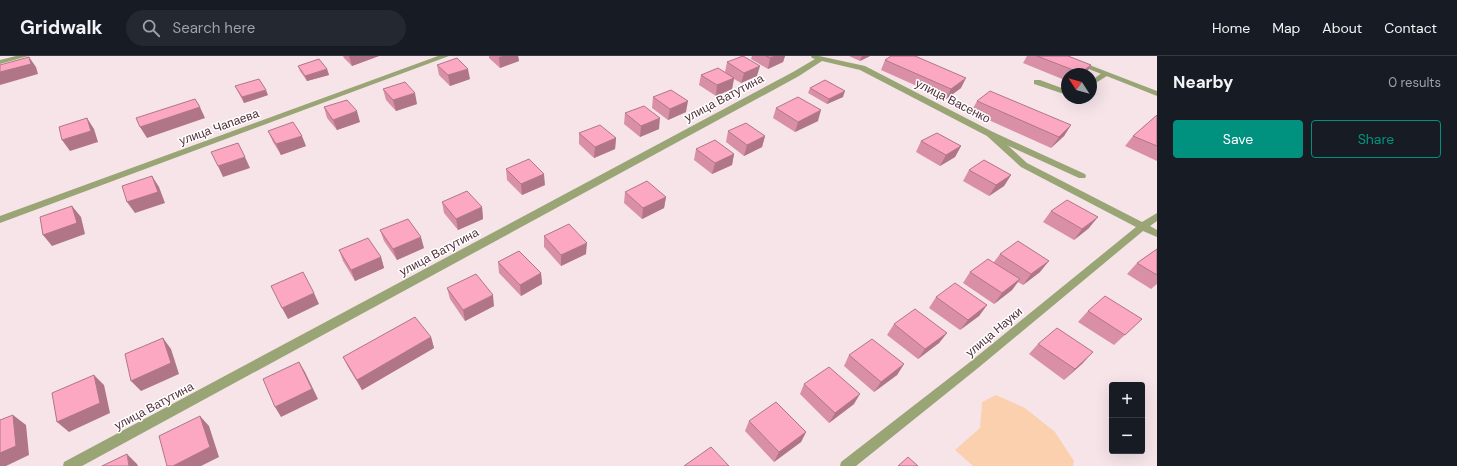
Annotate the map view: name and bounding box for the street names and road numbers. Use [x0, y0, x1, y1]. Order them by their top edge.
street label: улица Ватутина [682, 70, 767, 126]
street label: улица Васенко [913, 75, 994, 127]
street label: улица Чапаева [177, 105, 261, 149]
street label: улица Ватутина [397, 224, 482, 280]
street label: улица Науки [962, 304, 1026, 360]
street label: улица Ватутина [112, 378, 197, 434]

